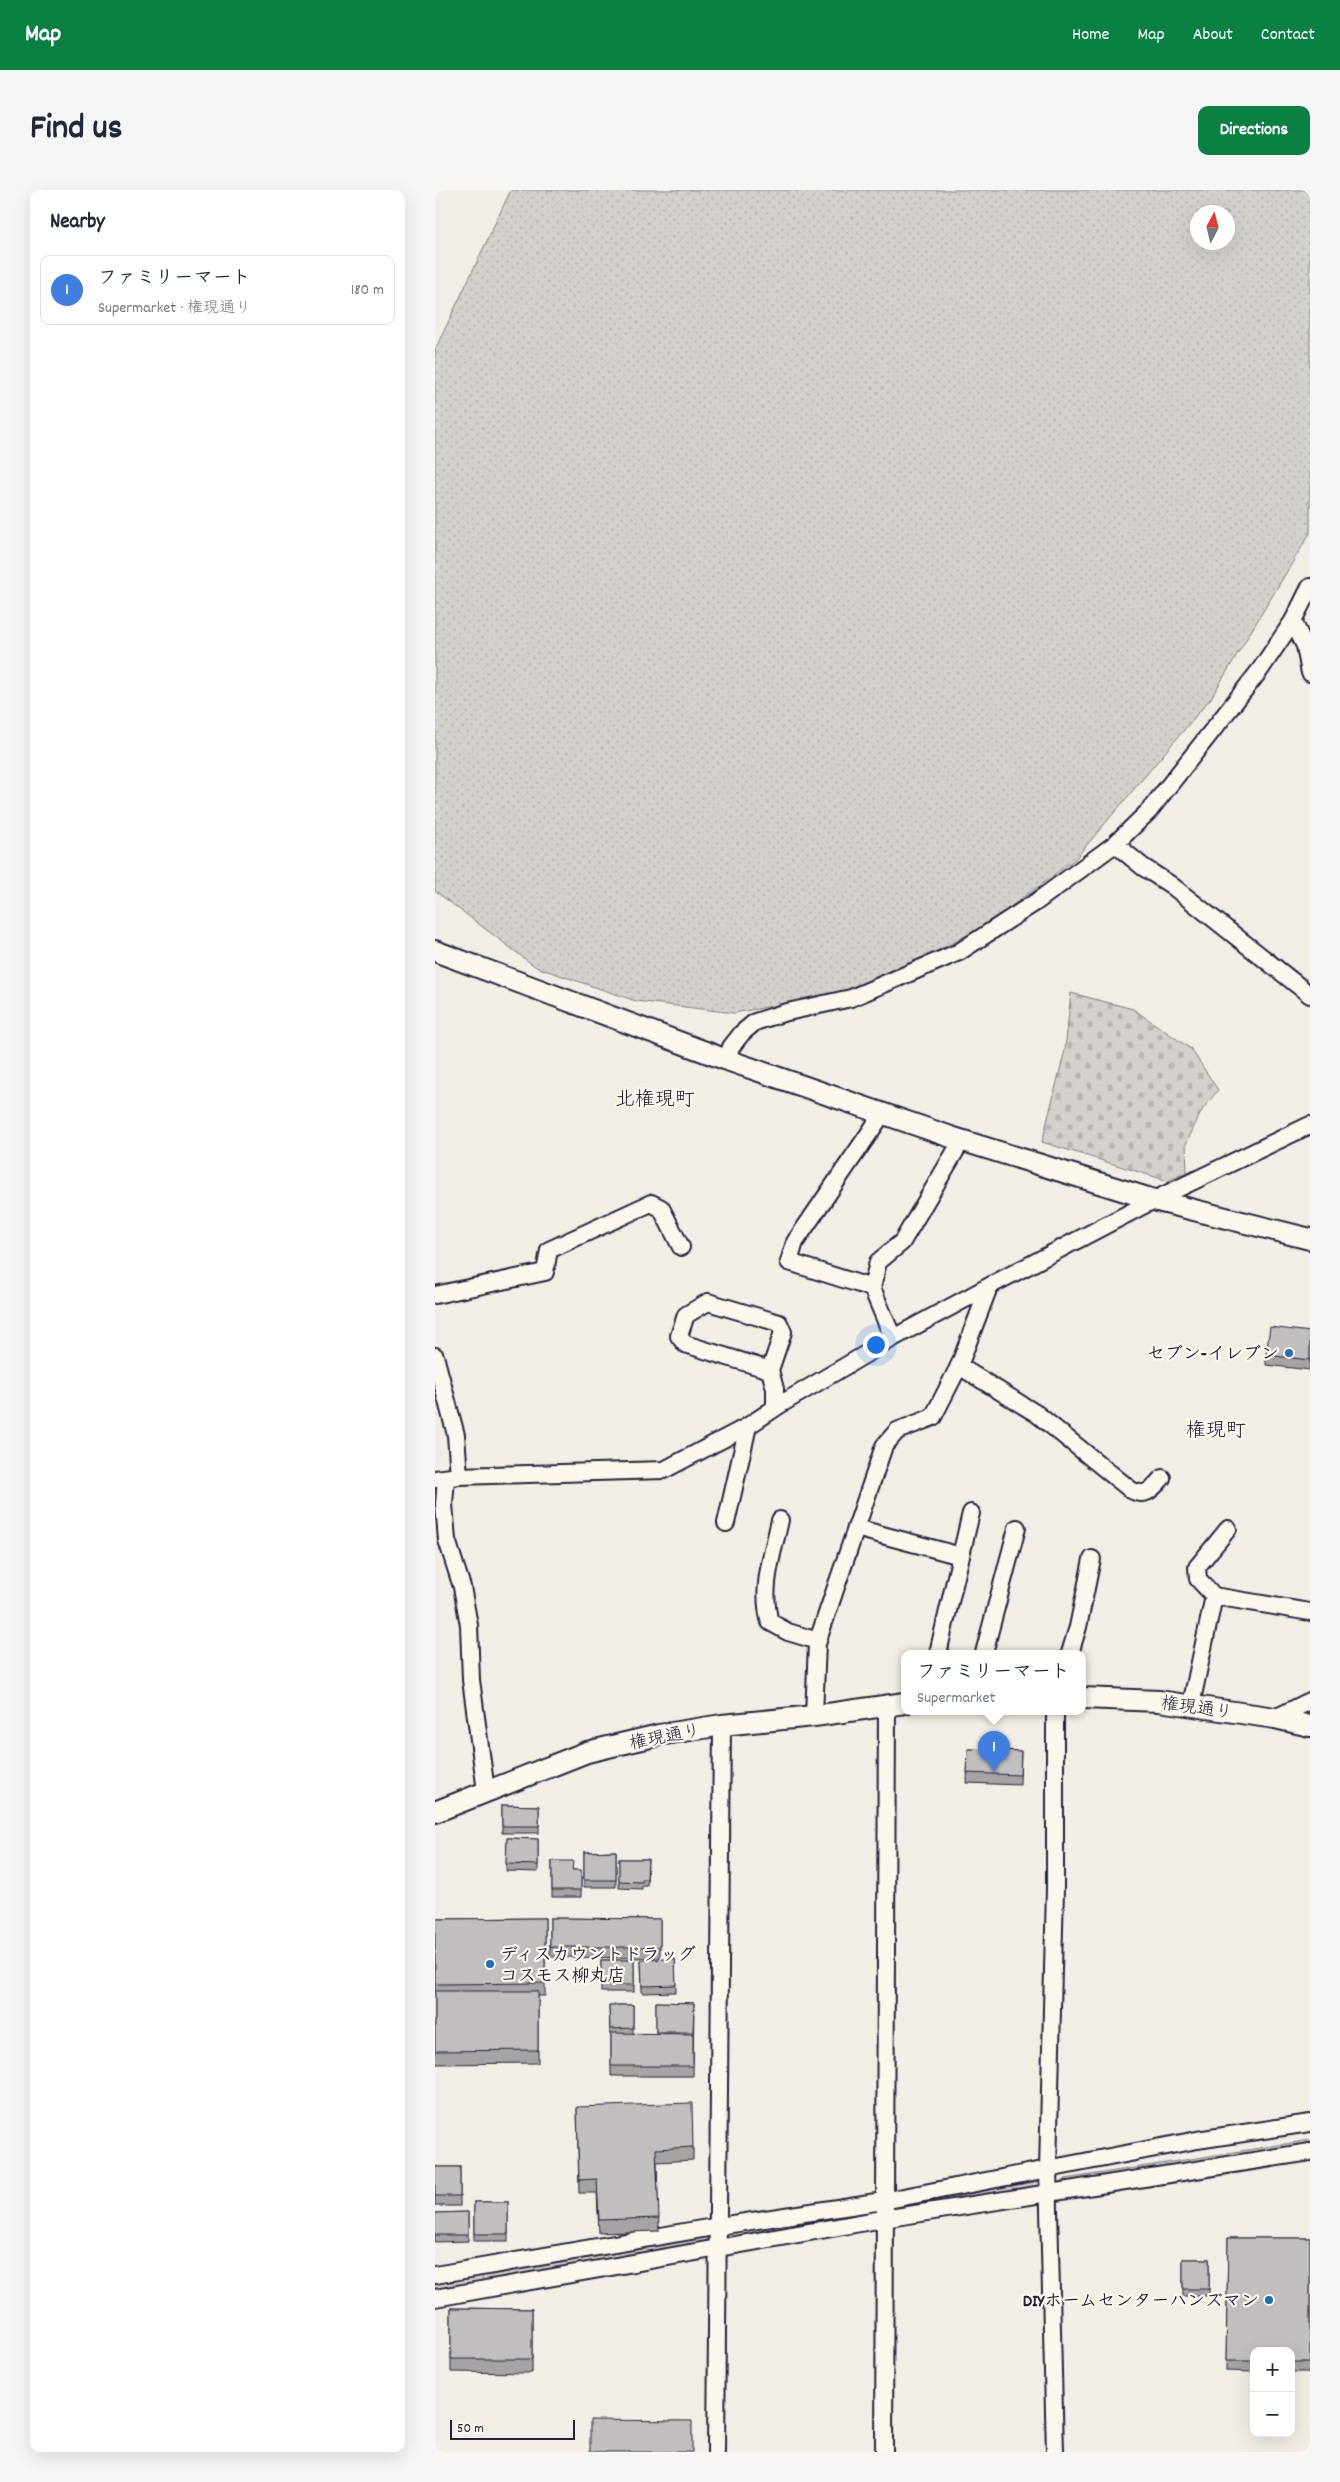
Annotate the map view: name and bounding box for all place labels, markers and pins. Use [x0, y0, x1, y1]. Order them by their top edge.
place label: セブン-イレブン [1147, 1343, 1279, 1368]
marker: セブン-イレブン [1283, 1347, 1295, 1359]
pin: 1 [978, 1731, 1010, 1772]
place label: ディスカウントドラッグ コスモス柳丸店 [500, 1944, 696, 1990]
marker: ディスカウントドラッグ コスモス柳丸店 [484, 1958, 496, 1970]
place label: DIYホームセンターハンズマン [1023, 2290, 1259, 2315]
marker: DIYホームセンターハンズマン [1263, 2294, 1275, 2306]

